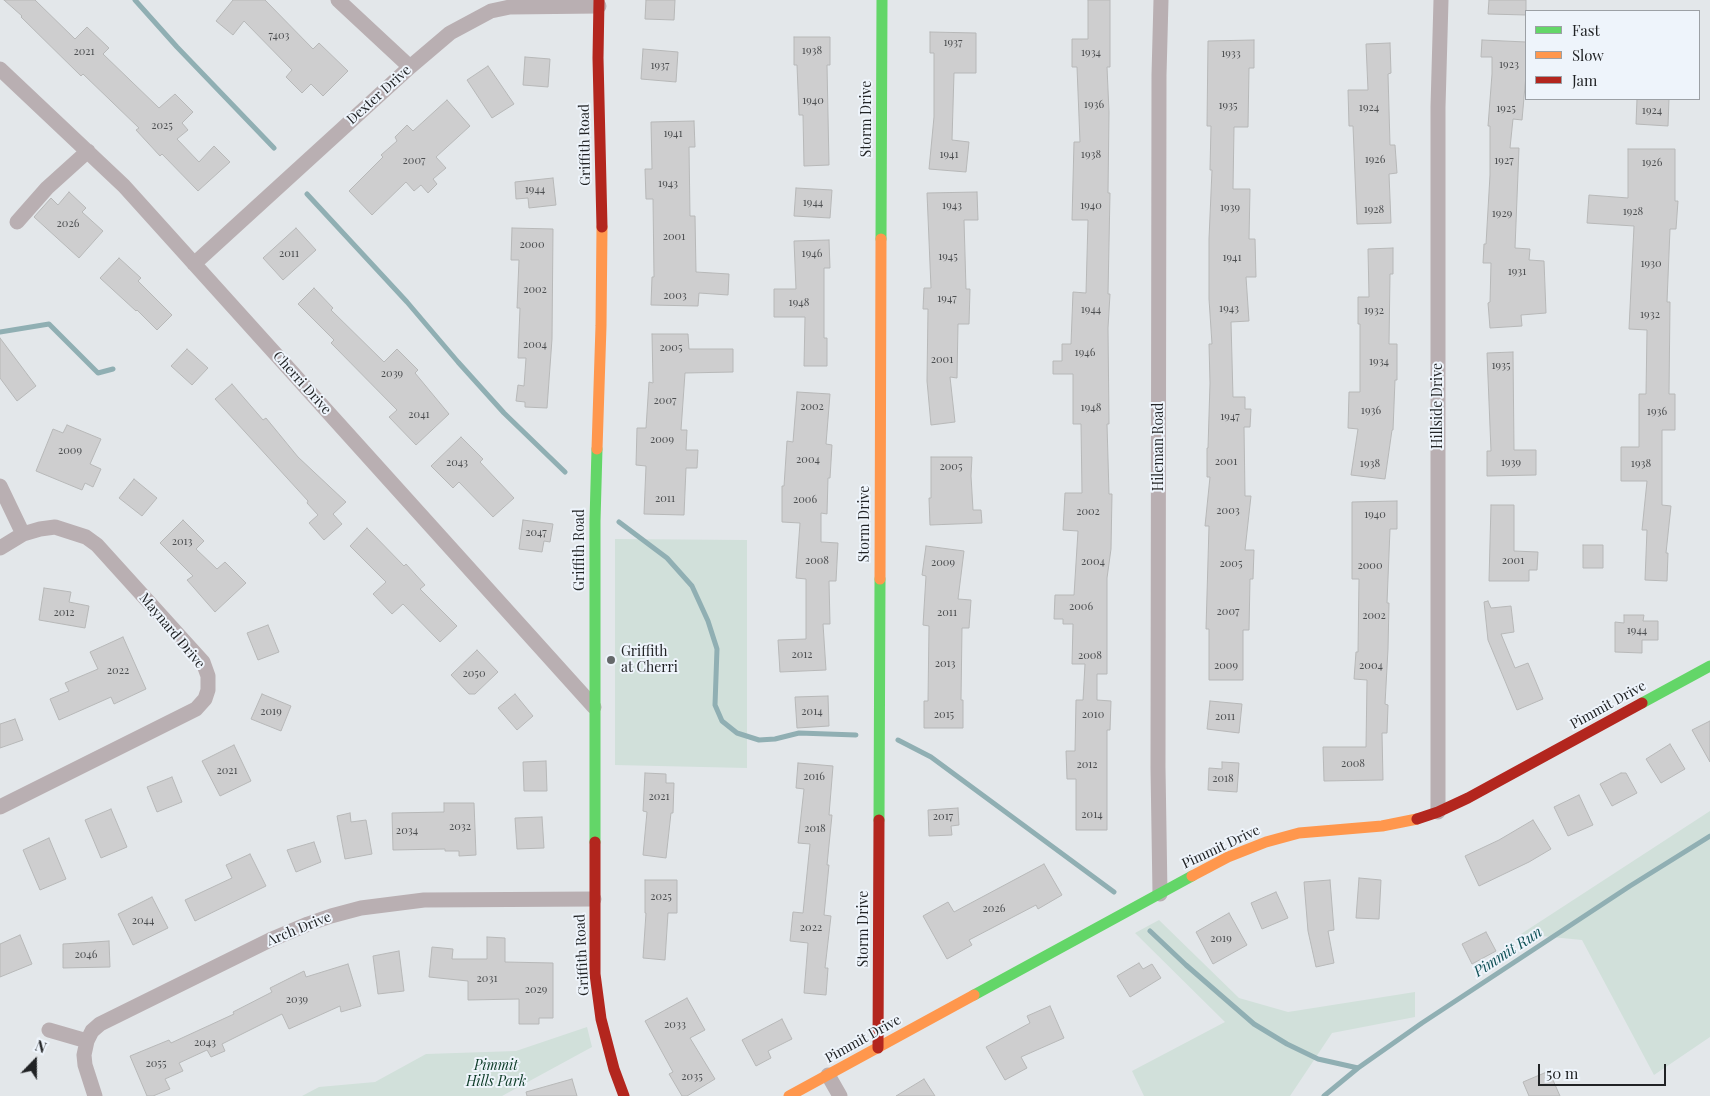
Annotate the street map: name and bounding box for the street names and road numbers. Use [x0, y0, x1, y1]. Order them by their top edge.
street label: Dexter Drive [344, 62, 414, 128]
street label: Storm Drive [859, 81, 875, 157]
street label: Griffith Road [576, 104, 594, 186]
street label: Cherri Drive [269, 348, 335, 418]
street label: Hillside Drive [1430, 363, 1446, 449]
street label: Hileman Road [1151, 403, 1167, 491]
street label: Storm Drive [857, 486, 873, 562]
street label: Griffith Road [572, 509, 588, 591]
street label: Maynard Drive [136, 590, 208, 672]
street label: Pimmit Drive [1567, 677, 1649, 733]
street label: Pimmit Drive [1179, 822, 1263, 872]
street label: Storm Drive [856, 891, 872, 967]
street label: Arch Drive [265, 909, 333, 949]
street label: Griffith Road [571, 914, 593, 996]
street label: Pimmit Drive [822, 1011, 904, 1067]

